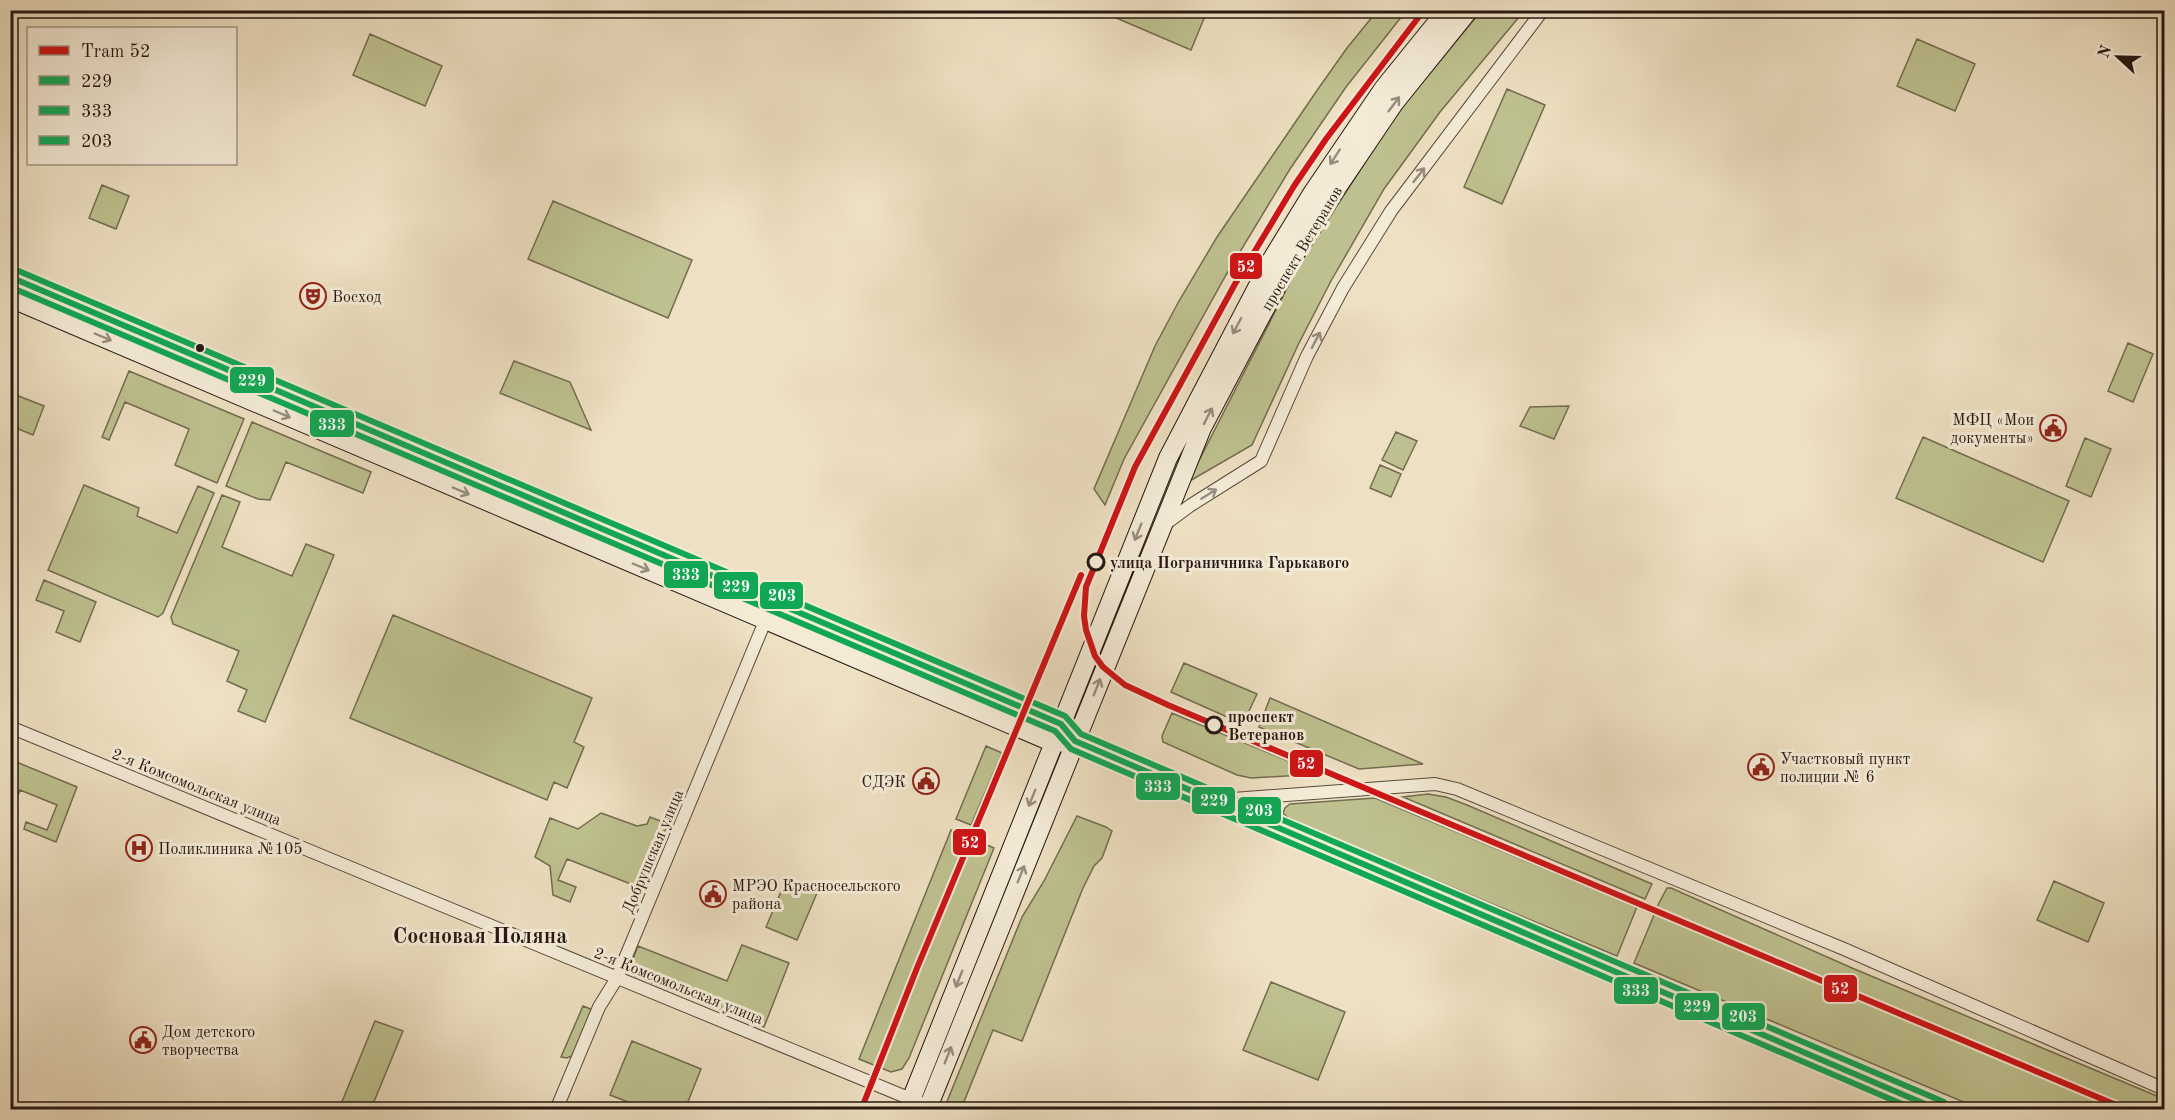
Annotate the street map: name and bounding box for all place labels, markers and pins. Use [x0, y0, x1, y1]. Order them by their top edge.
theatre icon: Восход [298, 281, 328, 311]
place label: Восход [332, 290, 381, 306]
unlabelled marker [194, 342, 206, 354]
place label: МФЦ «Мои документы» [1951, 413, 2034, 447]
public building icon: МФЦ «Мои документы» [2038, 413, 2068, 443]
marker: улица Пограничника Гарькавого [1087, 553, 1105, 571]
place label: улица Пограничника Гарькавого [1110, 556, 1349, 572]
place label: проспект Ветеранов [1228, 710, 1304, 744]
marker: проспект Ветеранов [1205, 716, 1223, 734]
public building icon: Участковый пункт полиции № 6 [1746, 752, 1776, 782]
place label: Участковый пункт полиции № 6 [1780, 752, 1910, 786]
public building icon: СДЭК [911, 766, 941, 796]
place label: СДЭК [862, 775, 906, 791]
hospital icon: Поликлиника №105 [124, 833, 154, 863]
place label: Поликлиника №105 [158, 842, 303, 858]
public building icon: МРЭО Красносельского района [698, 879, 728, 909]
place label: МРЭО Красносельского района [732, 879, 901, 913]
public building icon: Дом детского творчества [128, 1025, 158, 1055]
place label: Дом детского творчества [162, 1025, 255, 1059]

